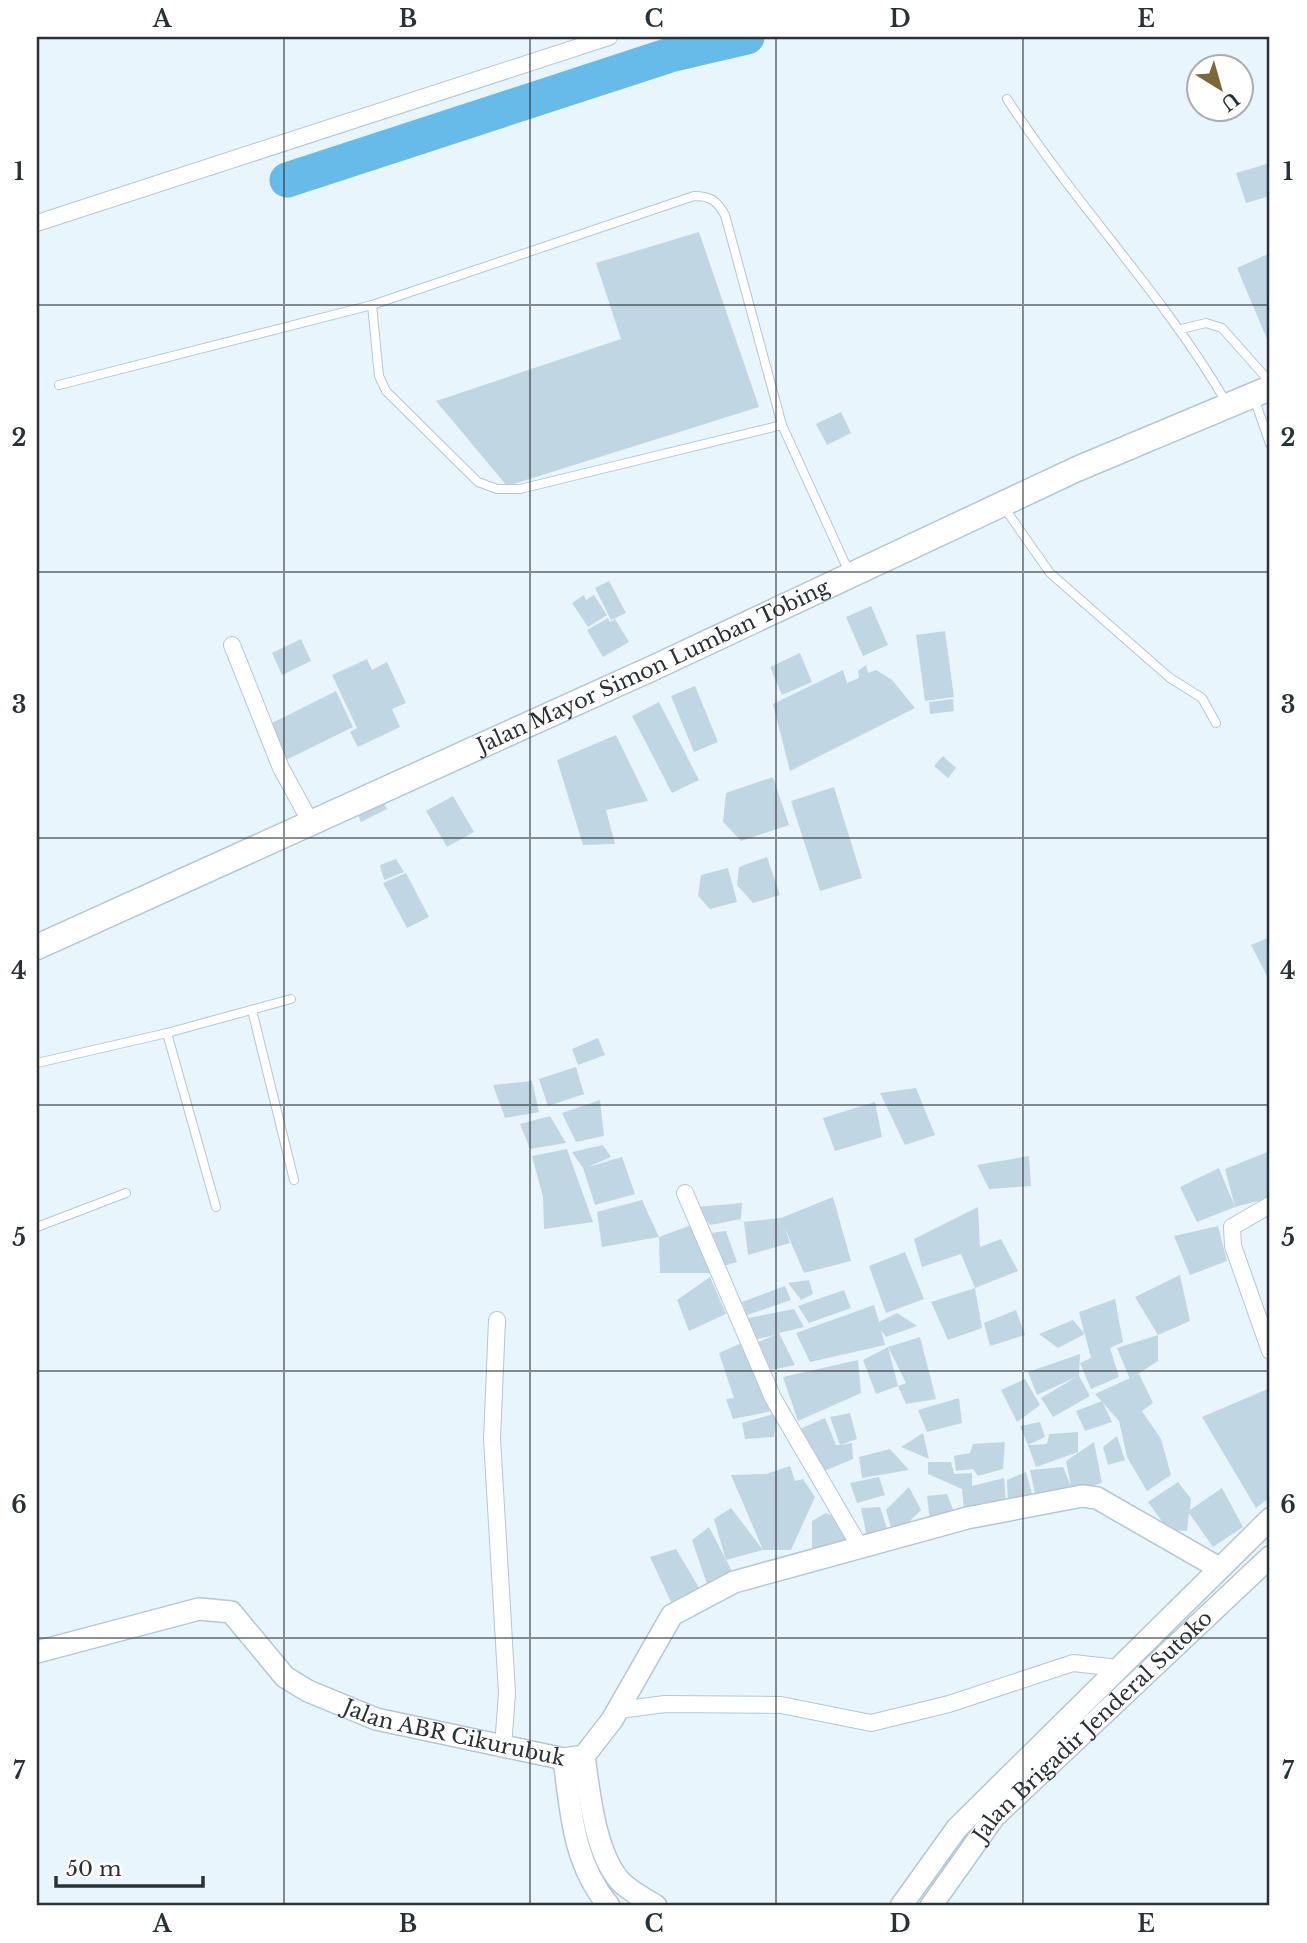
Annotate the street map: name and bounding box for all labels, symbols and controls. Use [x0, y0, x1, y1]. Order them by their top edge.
text: A [152, 5, 173, 33]
text: B [399, 5, 417, 33]
text: C [645, 5, 663, 33]
text: D [889, 5, 911, 33]
text: E [1137, 5, 1155, 33]
north arrow [1184, 52, 1254, 122]
text: U [1216, 87, 1244, 116]
text: 1 [14, 158, 24, 186]
text: 1 [1283, 158, 1293, 186]
text: 2 [12, 424, 26, 452]
text: 2 [1281, 424, 1295, 452]
street label: Jalan Mayor Simon Lumban Tobing [470, 574, 834, 760]
text: 3 [12, 691, 26, 719]
text: 3 [1281, 691, 1295, 719]
text: 4 [11, 957, 27, 985]
text: 4 [1280, 957, 1296, 985]
text: 5 [12, 1224, 26, 1252]
text: 5 [1281, 1224, 1295, 1252]
text: 6 [11, 1491, 27, 1519]
text: 6 [1280, 1491, 1296, 1519]
street label: Jalan Brigadir Jenderal Sutoko [966, 1605, 1218, 1849]
street label: Jalan ABR Cikurubuk [336, 1693, 568, 1772]
text: 7 [13, 1757, 26, 1785]
text: 7 [1282, 1757, 1295, 1785]
scale bar [56, 1845, 203, 1889]
text: 50 m [66, 1856, 122, 1882]
text: A [152, 1910, 173, 1938]
text: B [399, 1910, 417, 1938]
text: C [645, 1910, 663, 1938]
text: D [889, 1910, 911, 1938]
text: E [1137, 1910, 1155, 1938]

